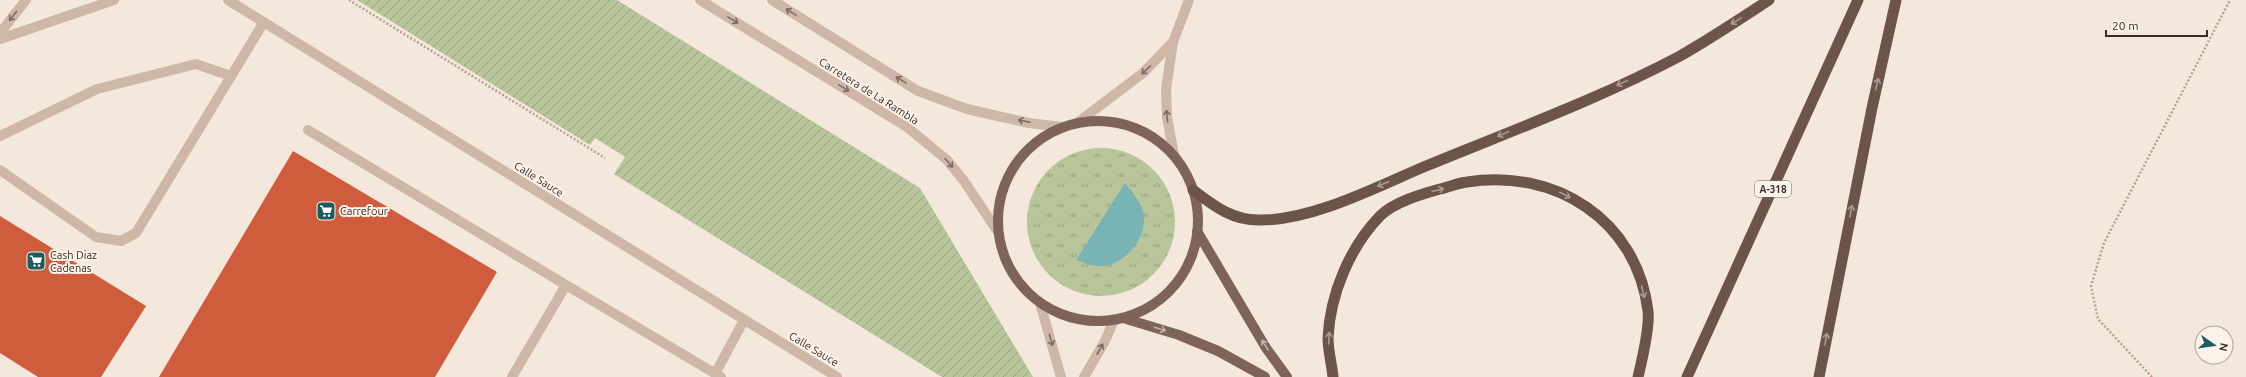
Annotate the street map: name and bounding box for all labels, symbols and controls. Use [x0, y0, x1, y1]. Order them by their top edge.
one-way arrow [786, 8, 797, 16]
one-way arrow [9, 11, 17, 22]
scale bar [2106, 12, 2207, 38]
one-way arrow [727, 17, 739, 25]
one-way arrow [1730, 17, 1742, 25]
text: 20 m [2112, 19, 2139, 32]
street label: Carretera de La Rambla [817, 55, 921, 127]
one-way arrow [1141, 65, 1151, 75]
one-way arrow [895, 76, 907, 84]
one-way arrow [1874, 78, 1882, 91]
one-way arrow [1616, 80, 1628, 87]
one-way arrow [838, 85, 850, 93]
one-way arrow [1164, 110, 1171, 123]
one-way arrow [1018, 117, 1031, 125]
one-way arrow [1497, 131, 1509, 139]
one-way arrow [945, 158, 954, 169]
street label: Calle Sauce [512, 159, 566, 199]
one-way arrow [1377, 181, 1389, 188]
road number: A-318 [1755, 181, 1791, 197]
one-way arrow [1431, 186, 1444, 193]
one-way arrow [1559, 192, 1571, 199]
supermarket icon: Carrefour [315, 200, 337, 222]
place label: Carrefour [340, 205, 389, 217]
one-way arrow [1848, 205, 1856, 218]
place label: Cash Diaz Cadenas [50, 249, 97, 274]
supermarket icon: Cash Diaz Cadenas [25, 250, 47, 272]
one-way arrow [1640, 285, 1648, 298]
north arrow [2194, 325, 2234, 365]
one-way arrow [1153, 326, 1166, 333]
street label: Calle Sauce [787, 330, 841, 368]
one-way arrow [1325, 332, 1333, 345]
one-way arrow [1048, 333, 1055, 346]
one-way arrow [1823, 333, 1831, 346]
one-way arrow [1260, 339, 1268, 351]
text: N [2217, 342, 2231, 353]
one-way arrow [1097, 343, 1105, 355]

